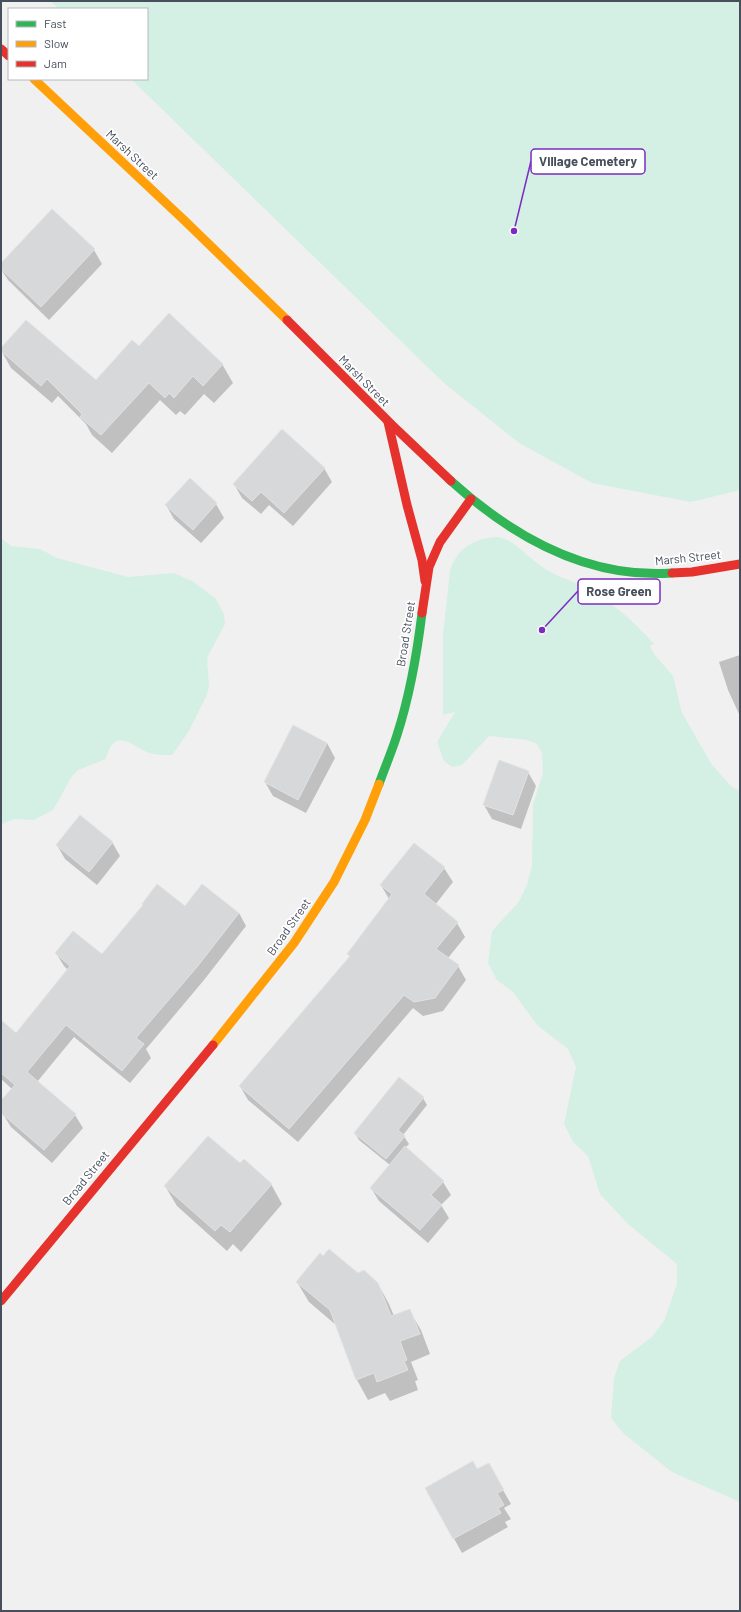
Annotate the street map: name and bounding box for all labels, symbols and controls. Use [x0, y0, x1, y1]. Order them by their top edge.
legend [8, 8, 148, 80]
text: Fast [44, 16, 67, 30]
text: Slow [44, 36, 69, 50]
text: Jam [44, 56, 67, 70]
street label: Marsh Street [104, 126, 162, 182]
callout: Village Cemetery [531, 149, 645, 174]
text: Village Cemetery [539, 153, 637, 169]
street label: Marsh Street [336, 352, 393, 409]
street label: Marsh Street [654, 547, 722, 567]
callout: Rose Green [578, 579, 660, 604]
text: Rose Green [586, 583, 652, 599]
street label: Broad Street [393, 600, 417, 668]
street label: Broad Street [263, 895, 313, 958]
street label: Broad Street [59, 1147, 111, 1208]

